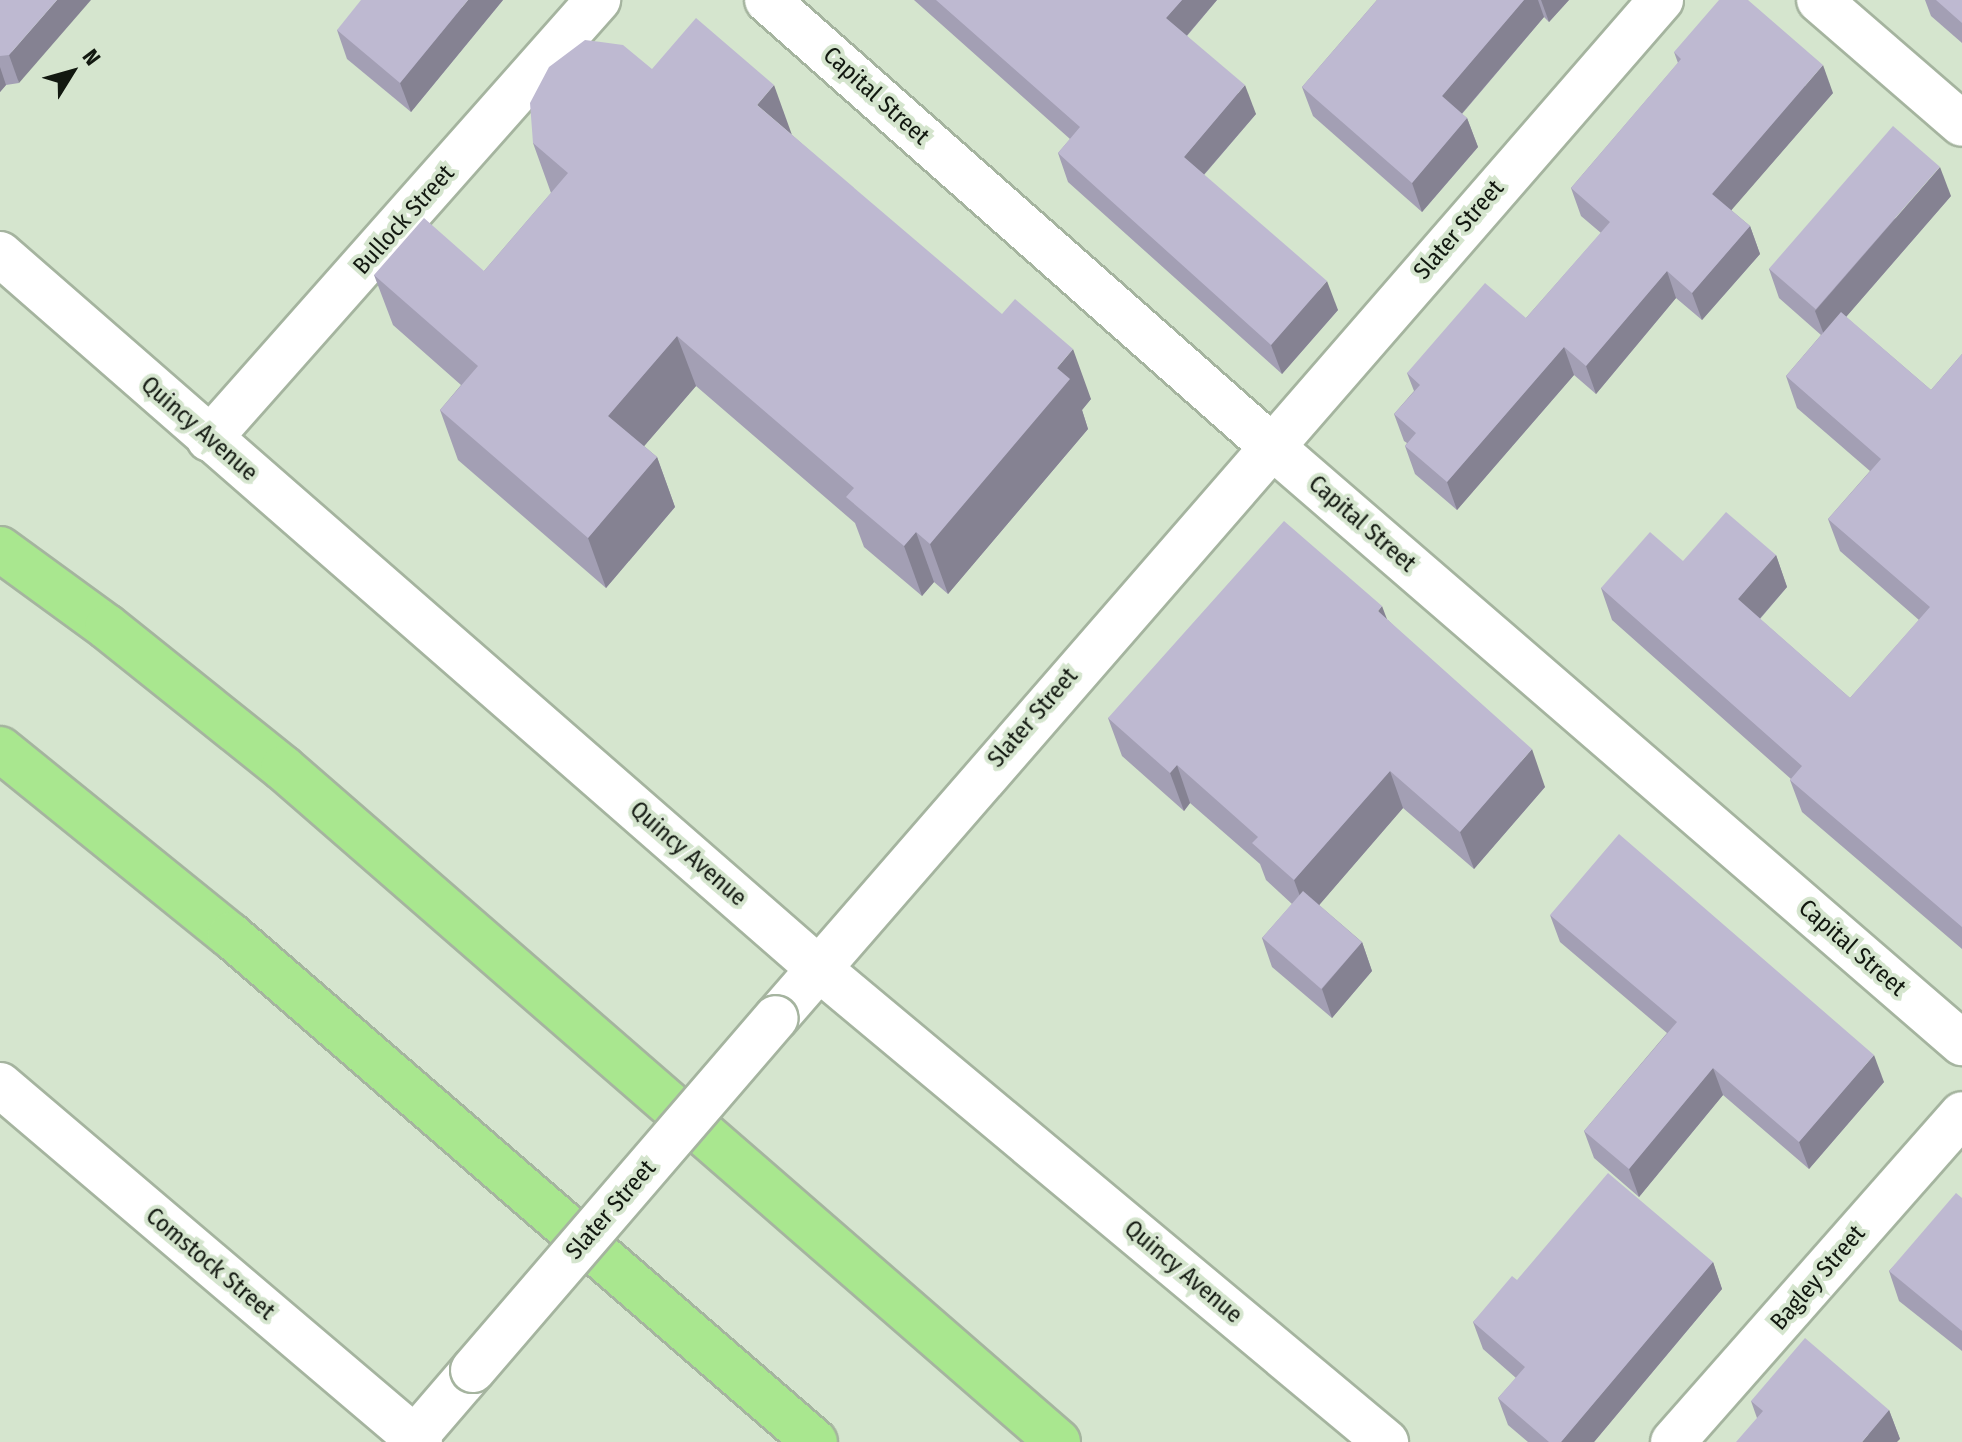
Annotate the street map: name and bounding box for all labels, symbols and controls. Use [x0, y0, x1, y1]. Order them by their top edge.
north arrow [32, 32, 112, 112]
street label: Capital Street [817, 41, 935, 151]
text: N [77, 44, 106, 71]
street label: Bullock Street [347, 159, 461, 281]
street label: Slater Street [1408, 174, 1510, 286]
street label: Quincy Avenue [135, 371, 263, 487]
street label: Capital Street [1302, 470, 1422, 578]
street label: Slater Street [982, 662, 1084, 774]
street label: Quincy Avenue [624, 796, 752, 912]
street label: Capital Street [1792, 894, 1912, 1002]
street label: Slater Street [560, 1154, 662, 1266]
street label: Comstock Street [140, 1202, 280, 1326]
street label: Quincy Avenue [1118, 1214, 1248, 1330]
street label: Bagley Street [1765, 1220, 1871, 1336]

